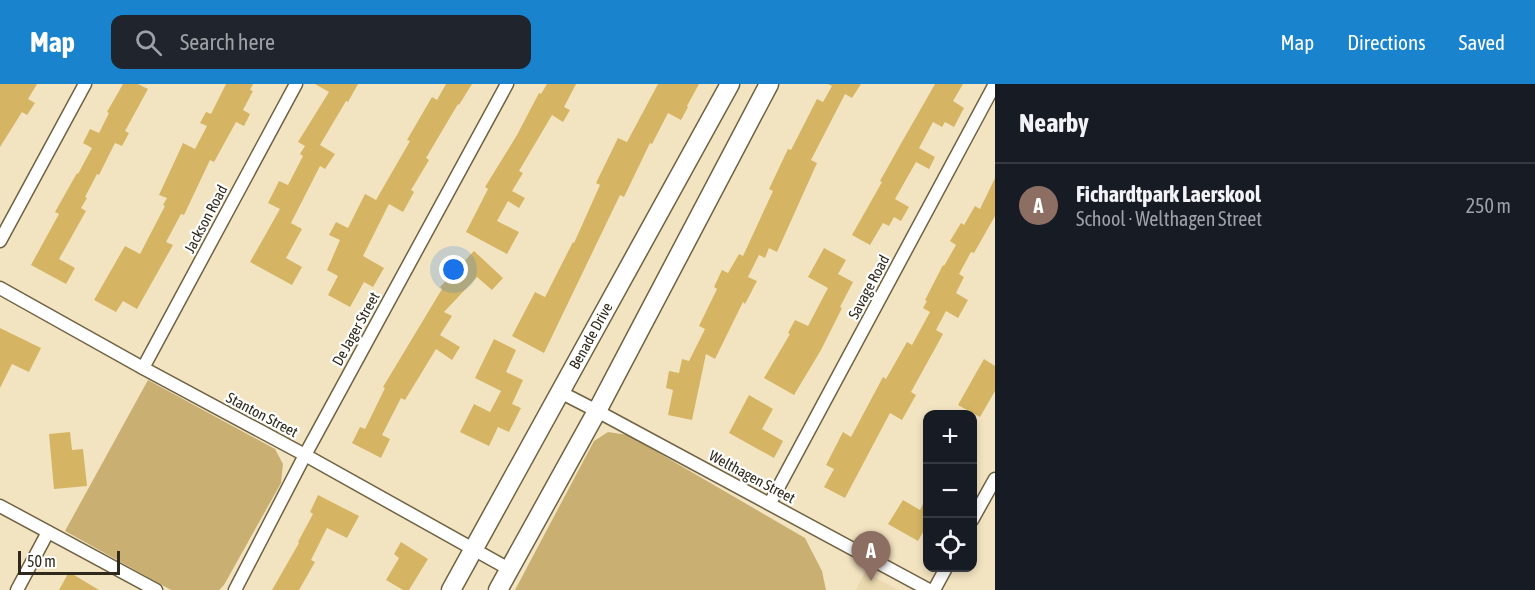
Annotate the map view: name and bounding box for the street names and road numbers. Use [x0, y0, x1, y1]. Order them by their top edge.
street label: Jackson Road [181, 182, 230, 256]
street label: Savage Road [845, 252, 892, 322]
street label: De Jager Street [328, 289, 383, 368]
street label: Benade Drive [565, 299, 616, 372]
street label: Stanton Street [224, 389, 301, 440]
street label: Welthagen Street [706, 447, 798, 506]

